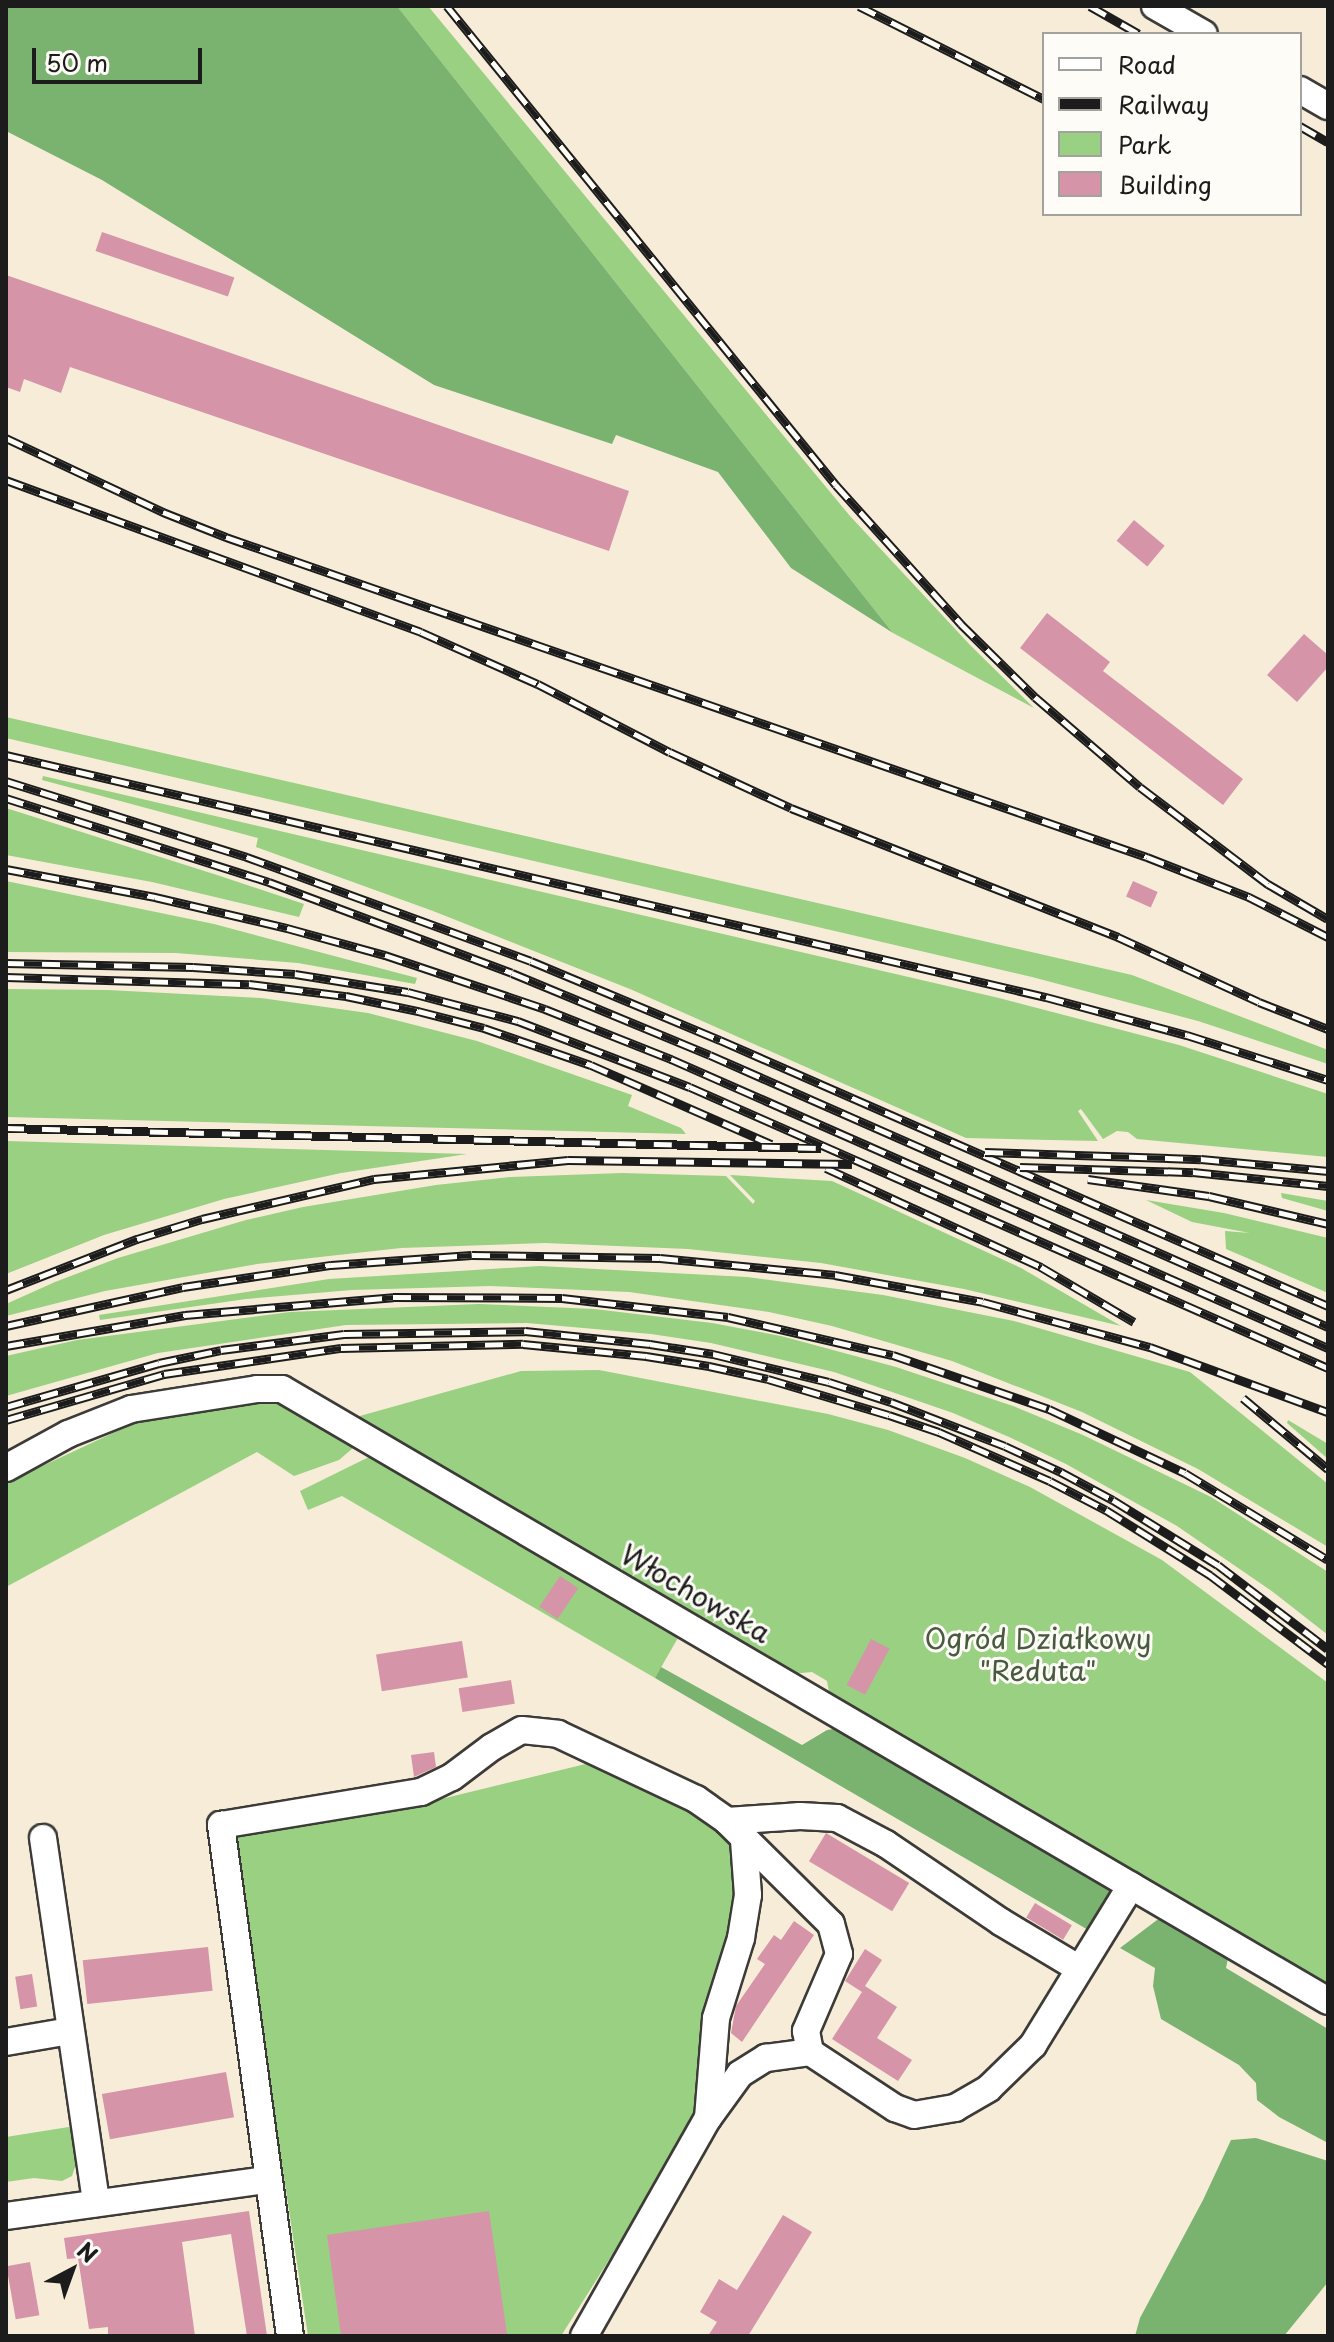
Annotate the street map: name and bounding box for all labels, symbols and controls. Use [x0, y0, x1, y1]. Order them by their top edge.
scale bar [36, 32, 206, 82]
legend [1042, 32, 1302, 216]
text: 50 m [46, 44, 108, 80]
text: Road [1118, 46, 1176, 82]
text: Railway [1118, 86, 1209, 122]
text: Park [1118, 126, 1172, 162]
text: Building [1118, 166, 1212, 202]
street label: Włochowska [615, 1537, 777, 1649]
park label: Ogród Działkowy "Reduta" [923, 1621, 1153, 1687]
north arrow [32, 2230, 112, 2310]
text: N [71, 2233, 105, 2270]

